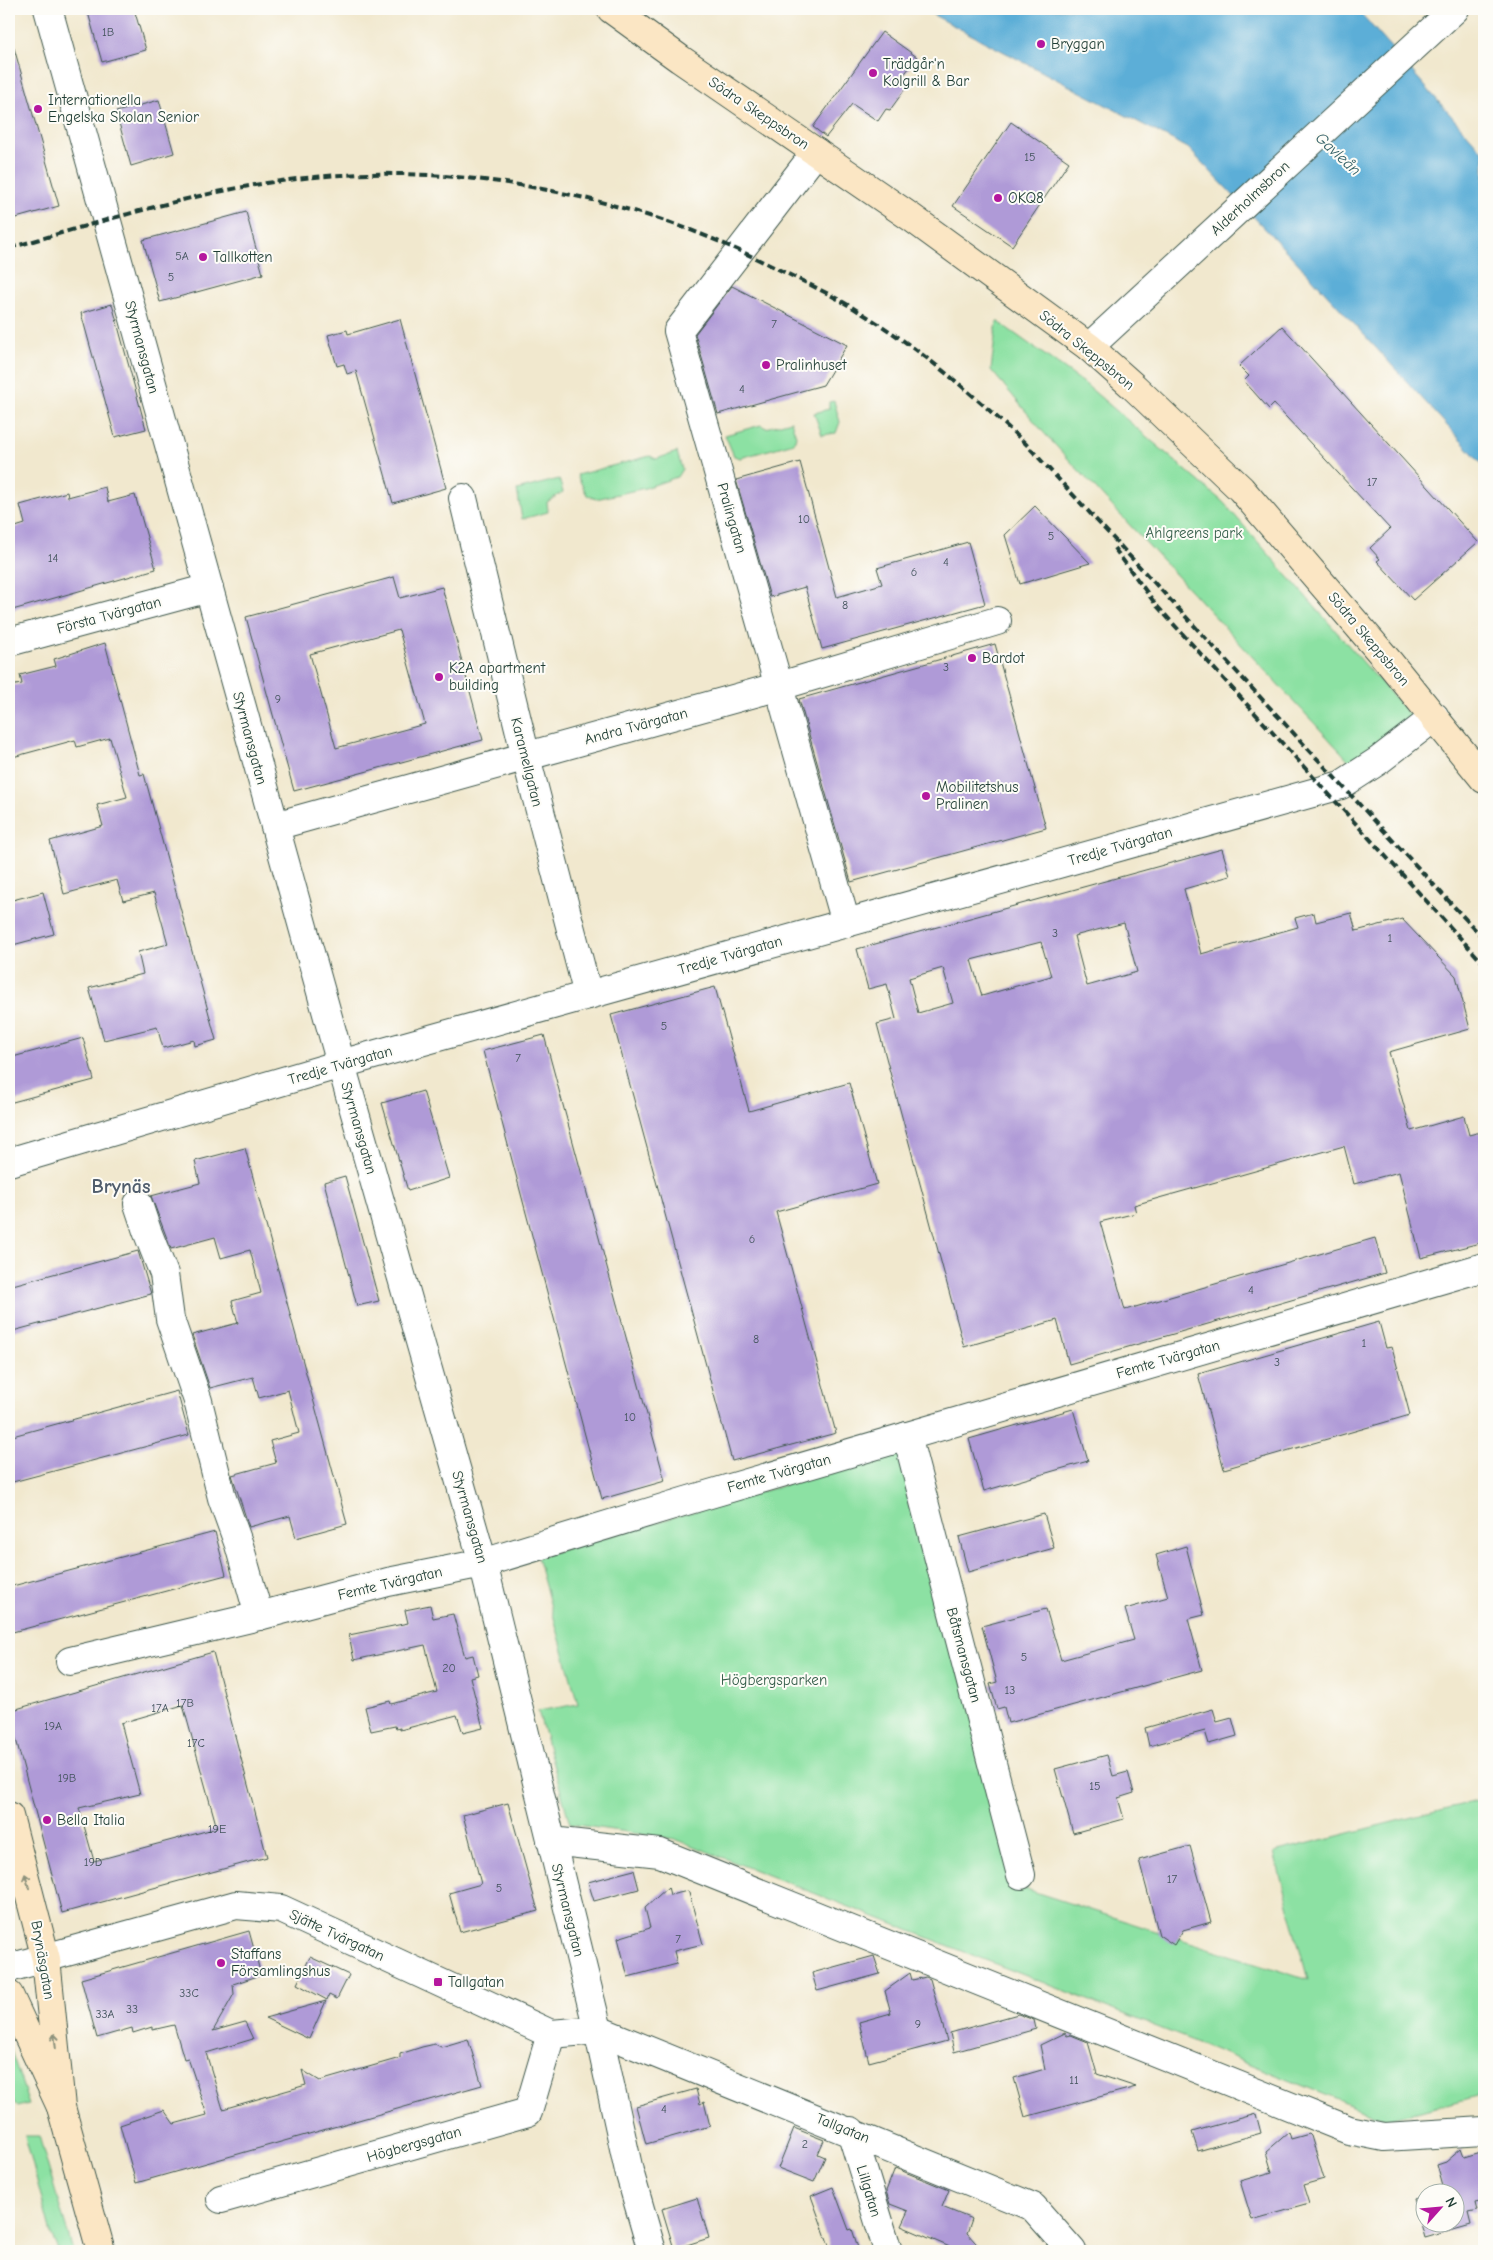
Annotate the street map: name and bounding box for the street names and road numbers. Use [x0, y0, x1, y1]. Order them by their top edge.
street label: Södra Skeppsbron [705, 73, 813, 153]
street label: Alderholmsbron [1207, 157, 1293, 239]
street label: Styrmansgatan [121, 299, 163, 395]
street label: Södra Skeppsbron [1036, 306, 1138, 394]
street label: Pralingatan [713, 481, 751, 555]
street label: Södra Skeppsbron [1324, 588, 1414, 690]
street label: Första Tvärgatan [55, 592, 163, 638]
street label: Styrmansgatan [229, 690, 271, 786]
street label: Andra Tvärgatan [582, 704, 690, 748]
street label: Karamellgatan [507, 715, 547, 809]
street label: Tredje Tvärgatan [1066, 823, 1174, 869]
street label: Tredje Tvärgatan [676, 932, 784, 978]
street label: Tredje Tvärgatan [286, 1042, 394, 1088]
street label: Styrmansgatan [337, 1080, 381, 1176]
street label: Femte Tvärgatan [1114, 1336, 1222, 1382]
street label: Femte Tvärgatan [725, 1450, 833, 1496]
street label: Styrmansgatan [448, 1469, 492, 1565]
street label: Femte Tvärgatan [336, 1562, 444, 1604]
street label: Båtsmansgatan [943, 1605, 985, 1705]
street label: Styrmansgatan [548, 1862, 588, 1958]
street label: Sjätte Tvärgatan [287, 1905, 387, 1965]
street label: Brynäsgatan [27, 1919, 59, 2001]
street label: Tallgatan [814, 2109, 872, 2147]
street label: Högbergsgatan [365, 2122, 463, 2166]
street label: Lillgatan [853, 2163, 885, 2219]

